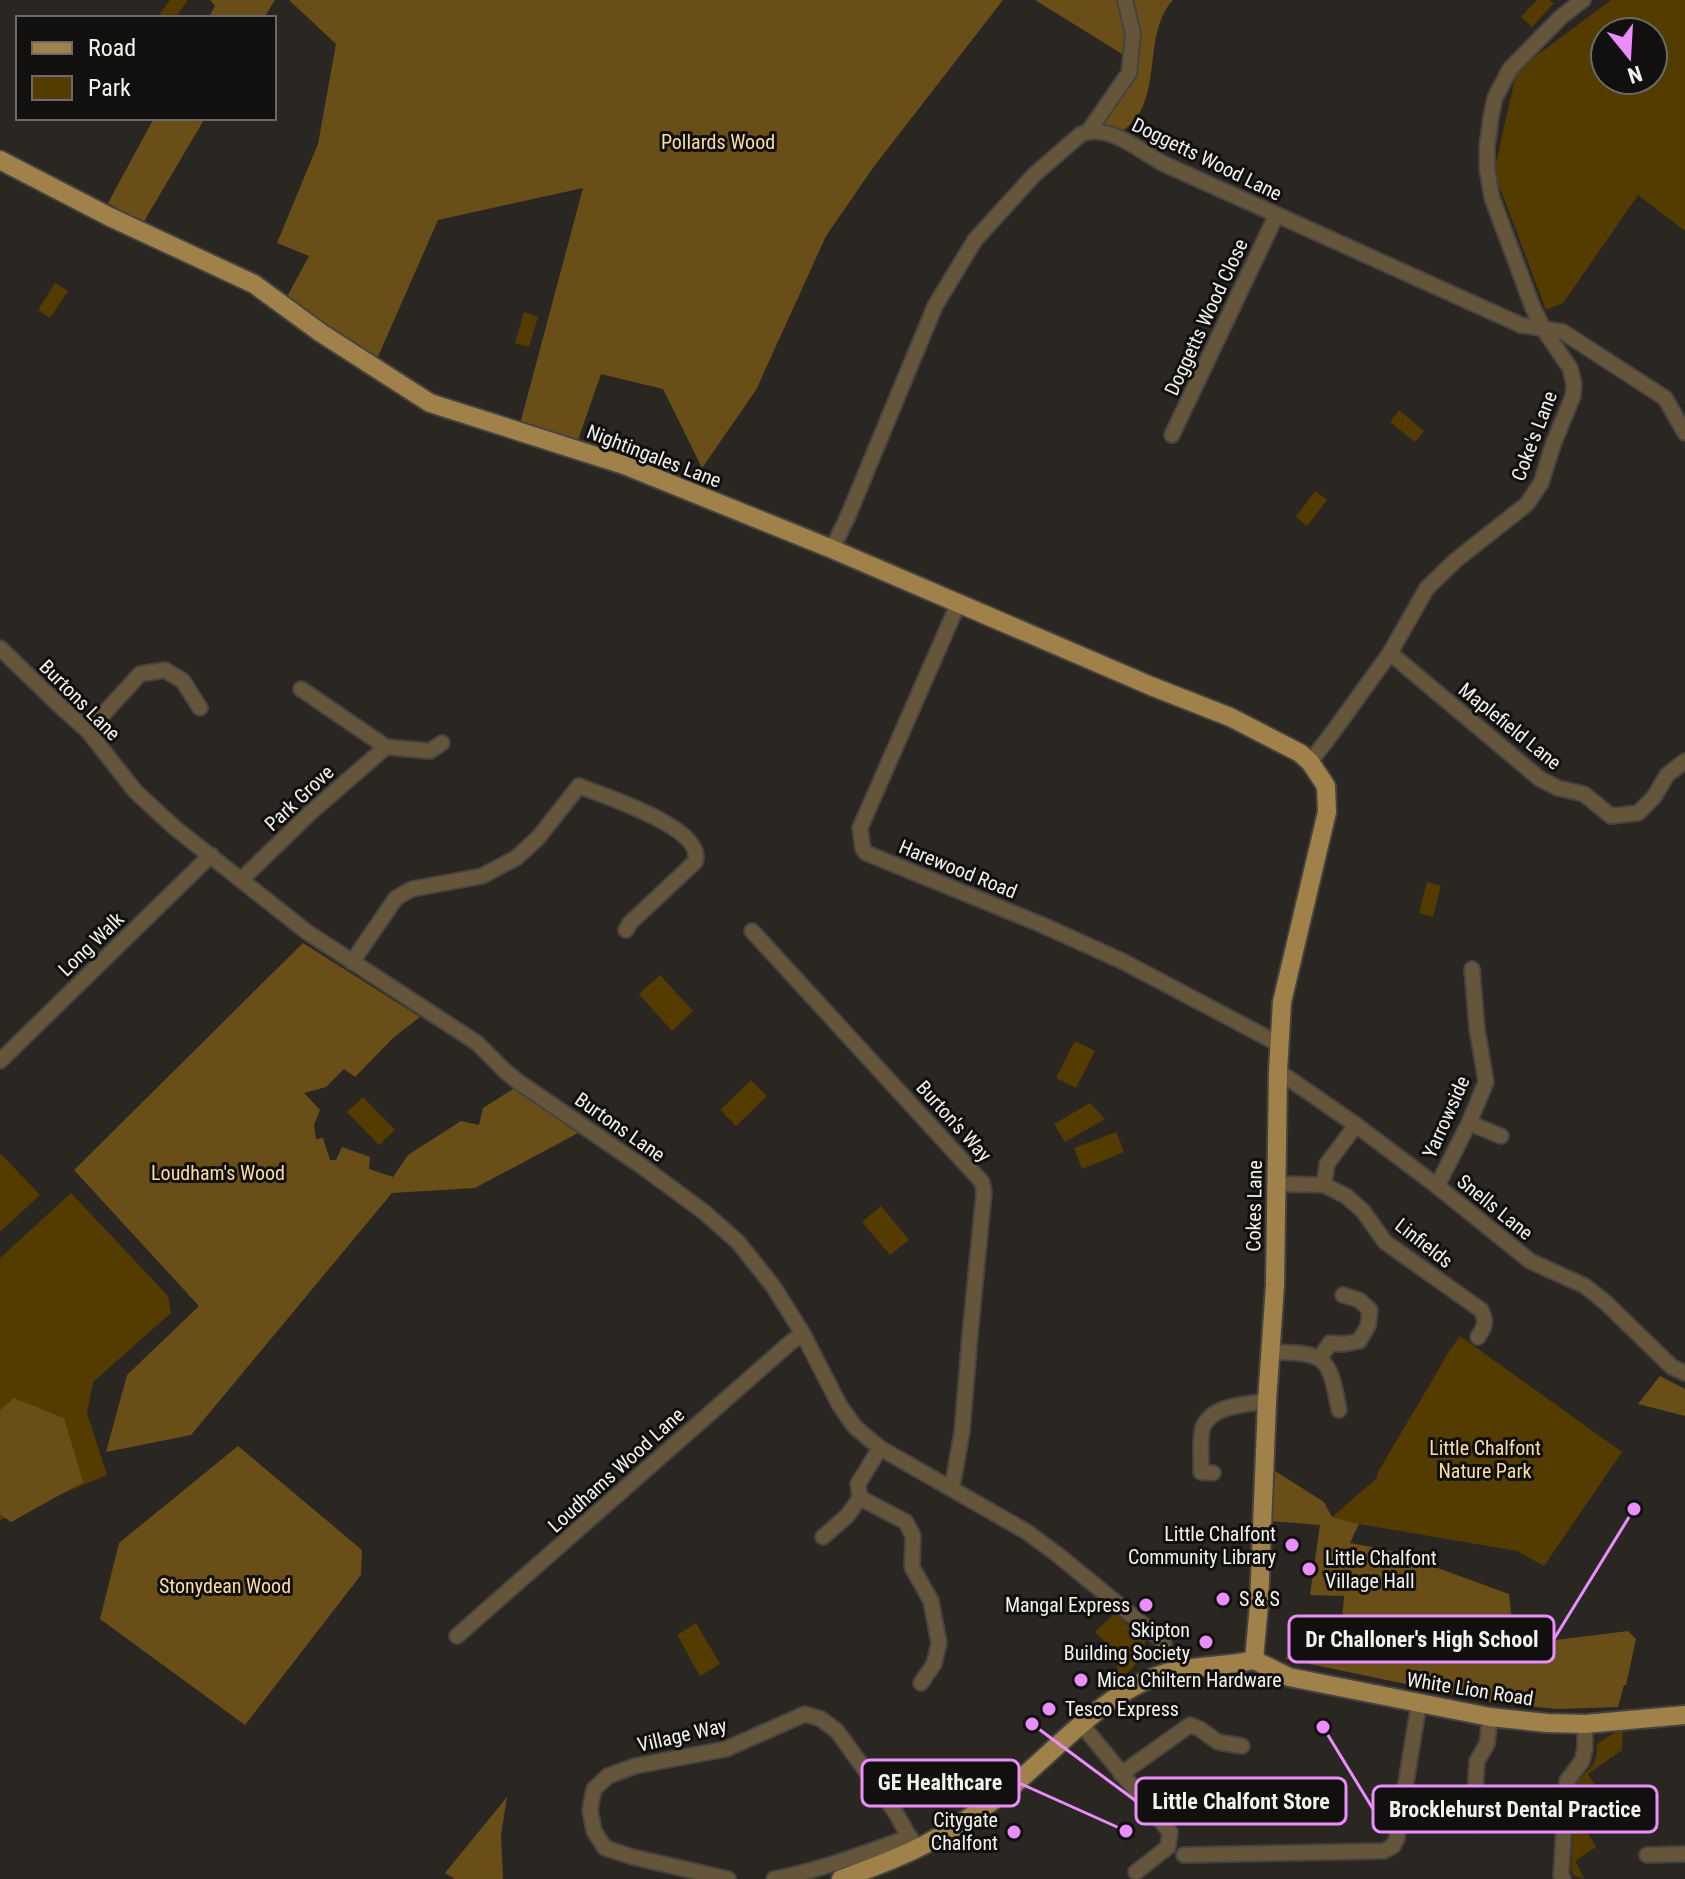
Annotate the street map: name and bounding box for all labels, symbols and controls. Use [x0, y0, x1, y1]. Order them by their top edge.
legend [16, 16, 276, 120]
north arrow [1589, 16, 1669, 96]
text: Road [88, 34, 136, 62]
text: N [1625, 61, 1645, 89]
text: Park [88, 74, 131, 102]
street label: Doggetts Wood Lane [1128, 112, 1286, 206]
park label: Pollards Wood [661, 130, 775, 154]
street label: Doggetts Wood Close [1159, 235, 1253, 399]
street label: Coke's Lane [1506, 388, 1562, 484]
street label: Nightingales Lane [583, 419, 725, 493]
street label: Burtons Lane [35, 655, 125, 745]
street label: Maplefield Lane [1454, 677, 1566, 775]
street label: Park Grove [259, 760, 339, 836]
street label: Harewood Road [896, 834, 1020, 904]
street label: Long Walk [53, 907, 129, 981]
street label: Yarrowside [1417, 1072, 1475, 1162]
street label: Burton's Way [911, 1076, 997, 1166]
street label: Burtons Lane [570, 1087, 670, 1167]
street label: Cokes Lane [1241, 1160, 1267, 1252]
park label: Loudham's Wood [151, 1161, 285, 1185]
street label: Snells Lane [1452, 1169, 1538, 1245]
street label: Linfields [1390, 1213, 1458, 1273]
street label: Loudhams Wood Lane [543, 1403, 689, 1537]
park label: Little Chalfont Nature Park [1429, 1436, 1541, 1483]
place label: Little Chalfont Community Library [1128, 1522, 1276, 1569]
marker: Little Chalfont Community Library [1283, 1536, 1301, 1554]
place label: Little Chalfont Village Hall [1325, 1546, 1437, 1593]
marker: Little Chalfont Village Hall [1300, 1560, 1318, 1578]
park label: Stonydean Wood [159, 1574, 291, 1598]
place label: S & S [1239, 1587, 1280, 1611]
marker: S & S [1214, 1590, 1232, 1608]
place label: Mangal Express [1005, 1593, 1130, 1617]
marker: Mangal Express [1137, 1596, 1155, 1614]
callout: Dr Challoner's High School [1289, 1616, 1554, 1662]
place label: Skipton Building Society [1064, 1618, 1190, 1665]
text: Dr Challoner's High School [1305, 1627, 1539, 1652]
marker: Skipton Building Society [1197, 1633, 1215, 1651]
street label: White Lion Road [1405, 1667, 1535, 1711]
place label: Mica Chiltern Hardware [1097, 1668, 1282, 1692]
marker: Mica Chiltern Hardware [1072, 1671, 1090, 1689]
place label: Tesco Express [1065, 1697, 1179, 1721]
marker: Tesco Express [1040, 1700, 1058, 1718]
street label: Village Way [635, 1713, 729, 1757]
callout: GE Healthcare [862, 1760, 1019, 1806]
text: GE Healthcare [878, 1770, 1002, 1795]
callout: Little Chalfont Store [1136, 1778, 1346, 1824]
callout: Brocklehurst Dental Practice [1373, 1786, 1657, 1832]
text: Little Chalfont Store [1152, 1789, 1330, 1814]
text: Brocklehurst Dental Practice [1389, 1797, 1641, 1822]
place label: Citygate Chalfont [931, 1808, 998, 1855]
marker: Citygate Chalfont [1005, 1823, 1023, 1841]

